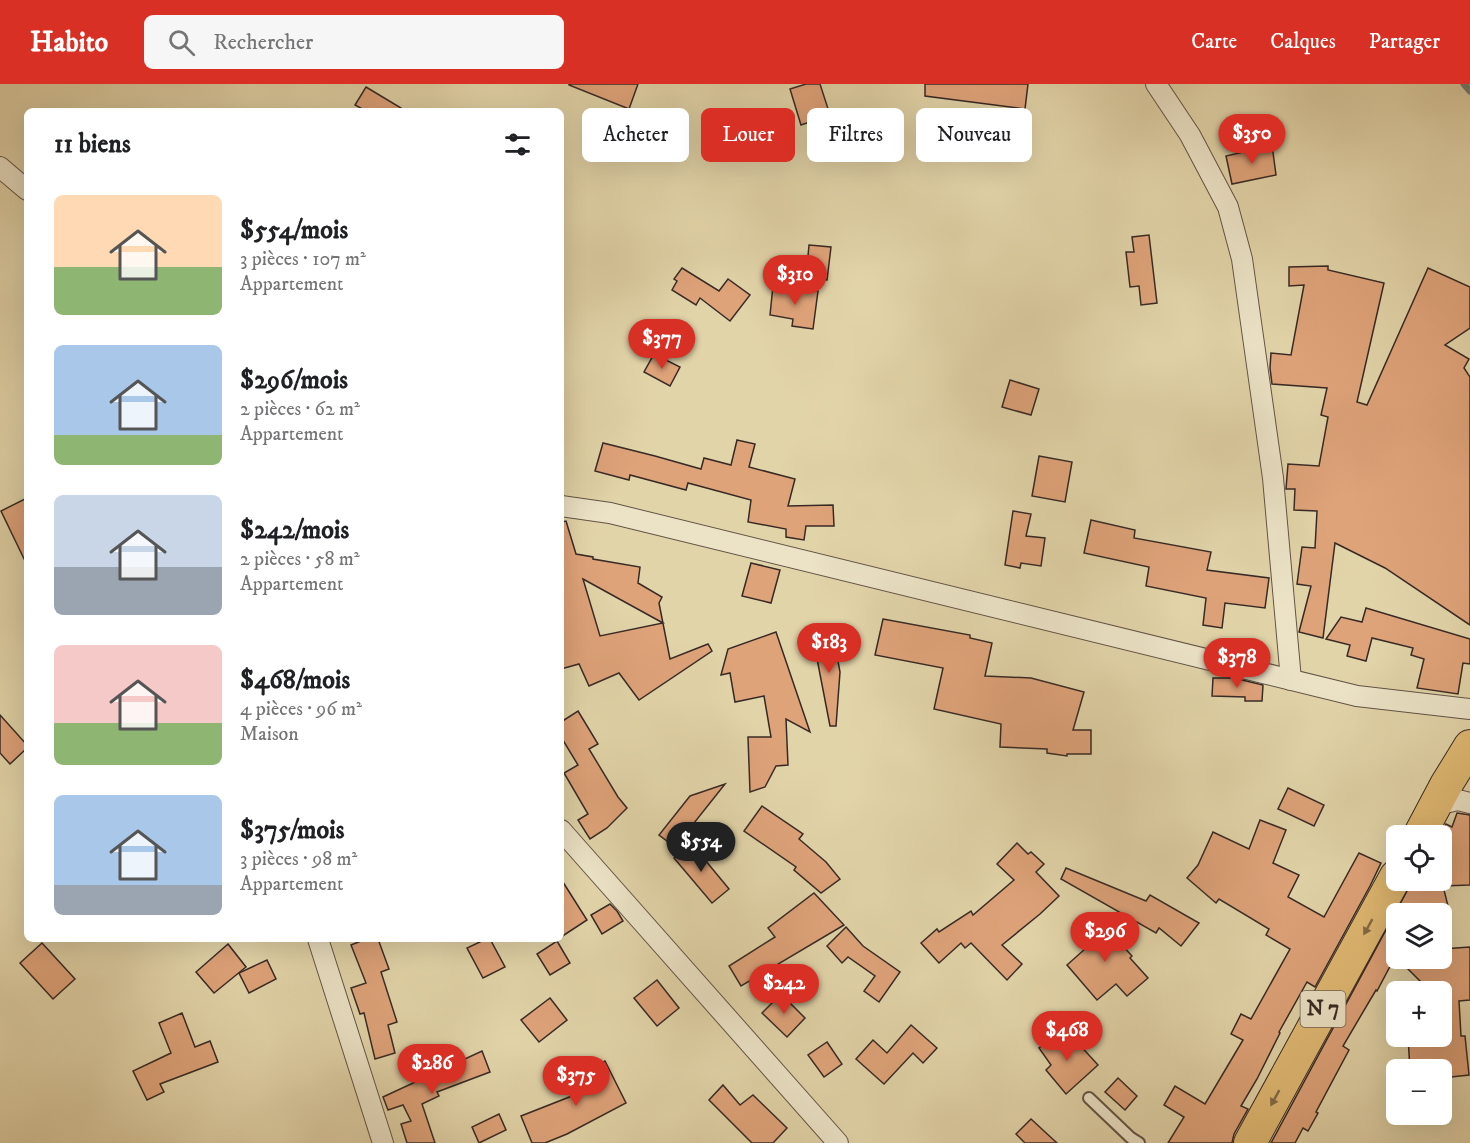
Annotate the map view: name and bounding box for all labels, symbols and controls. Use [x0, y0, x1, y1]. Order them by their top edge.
search box [144, 15, 564, 69]
text: Habito [30, 25, 108, 60]
icon: search [165, 26, 198, 59]
text: Rechercher [213, 29, 313, 56]
text: Carte [1191, 29, 1237, 55]
text: Calques [1270, 29, 1336, 55]
text: Partager [1369, 29, 1440, 55]
chip: Acheter [582, 108, 689, 162]
chip: Louer [701, 108, 795, 162]
chip: Filtres [807, 108, 904, 162]
chip: Nouveau [916, 108, 1032, 162]
pin: $350 [1216, 114, 1288, 165]
text: $350 [1232, 121, 1272, 146]
text: 11 biens [54, 128, 131, 161]
icon: filters [501, 128, 534, 161]
text: $554/mois [240, 214, 348, 247]
icon: home [102, 219, 174, 291]
text: 3 pièces · 107 m² [240, 247, 366, 272]
pin: $310 [759, 255, 831, 306]
text: $310 [777, 262, 813, 287]
text: Appartement [240, 272, 343, 297]
pin: $377 [626, 319, 698, 370]
text: $377 [642, 326, 682, 351]
text: $296/mois [240, 364, 348, 397]
icon: home [102, 369, 174, 441]
text: 2 pièces · 62 m² [240, 397, 360, 422]
text: Appartement [240, 422, 343, 447]
text: $242/mois [240, 514, 349, 547]
icon: home [102, 519, 174, 591]
text: 2 pièces · 58 m² [240, 547, 360, 572]
text: Appartement [240, 572, 343, 597]
pin: $183 [793, 623, 865, 674]
text: $183 [811, 630, 847, 655]
pin: $378 [1201, 638, 1273, 689]
text: $378 [1218, 645, 1256, 670]
text: $468/mois [240, 664, 350, 697]
icon: home [102, 669, 174, 741]
text: 4 pièces · 96 m² [240, 697, 362, 722]
text: Maison [240, 722, 299, 747]
text: $375/mois [240, 814, 344, 847]
icon: home [102, 819, 174, 891]
pin: $554 [665, 822, 737, 873]
map controls [1386, 825, 1452, 1125]
button: locate [1386, 825, 1452, 891]
text: $554 [680, 829, 722, 854]
text: 3 pièces · 98 m² [240, 847, 357, 872]
text: Appartement [240, 872, 343, 897]
button: layers [1386, 903, 1452, 969]
pin: $296 [1069, 912, 1141, 963]
text: $296 [1084, 919, 1126, 944]
one-way arrow [1363, 919, 1373, 936]
pin: $242 [748, 964, 820, 1015]
text: $242 [763, 971, 805, 996]
button: + [1386, 981, 1452, 1047]
road number: N 7 [1300, 991, 1346, 1027]
pin: $468 [1031, 1011, 1103, 1062]
text: $468 [1046, 1018, 1088, 1043]
pin: $286 [396, 1044, 468, 1095]
text: $286 [411, 1051, 453, 1076]
pin: $375 [540, 1056, 612, 1107]
button: − [1386, 1059, 1452, 1125]
text: $375 [557, 1063, 595, 1088]
one-way arrow [1270, 1090, 1280, 1107]

